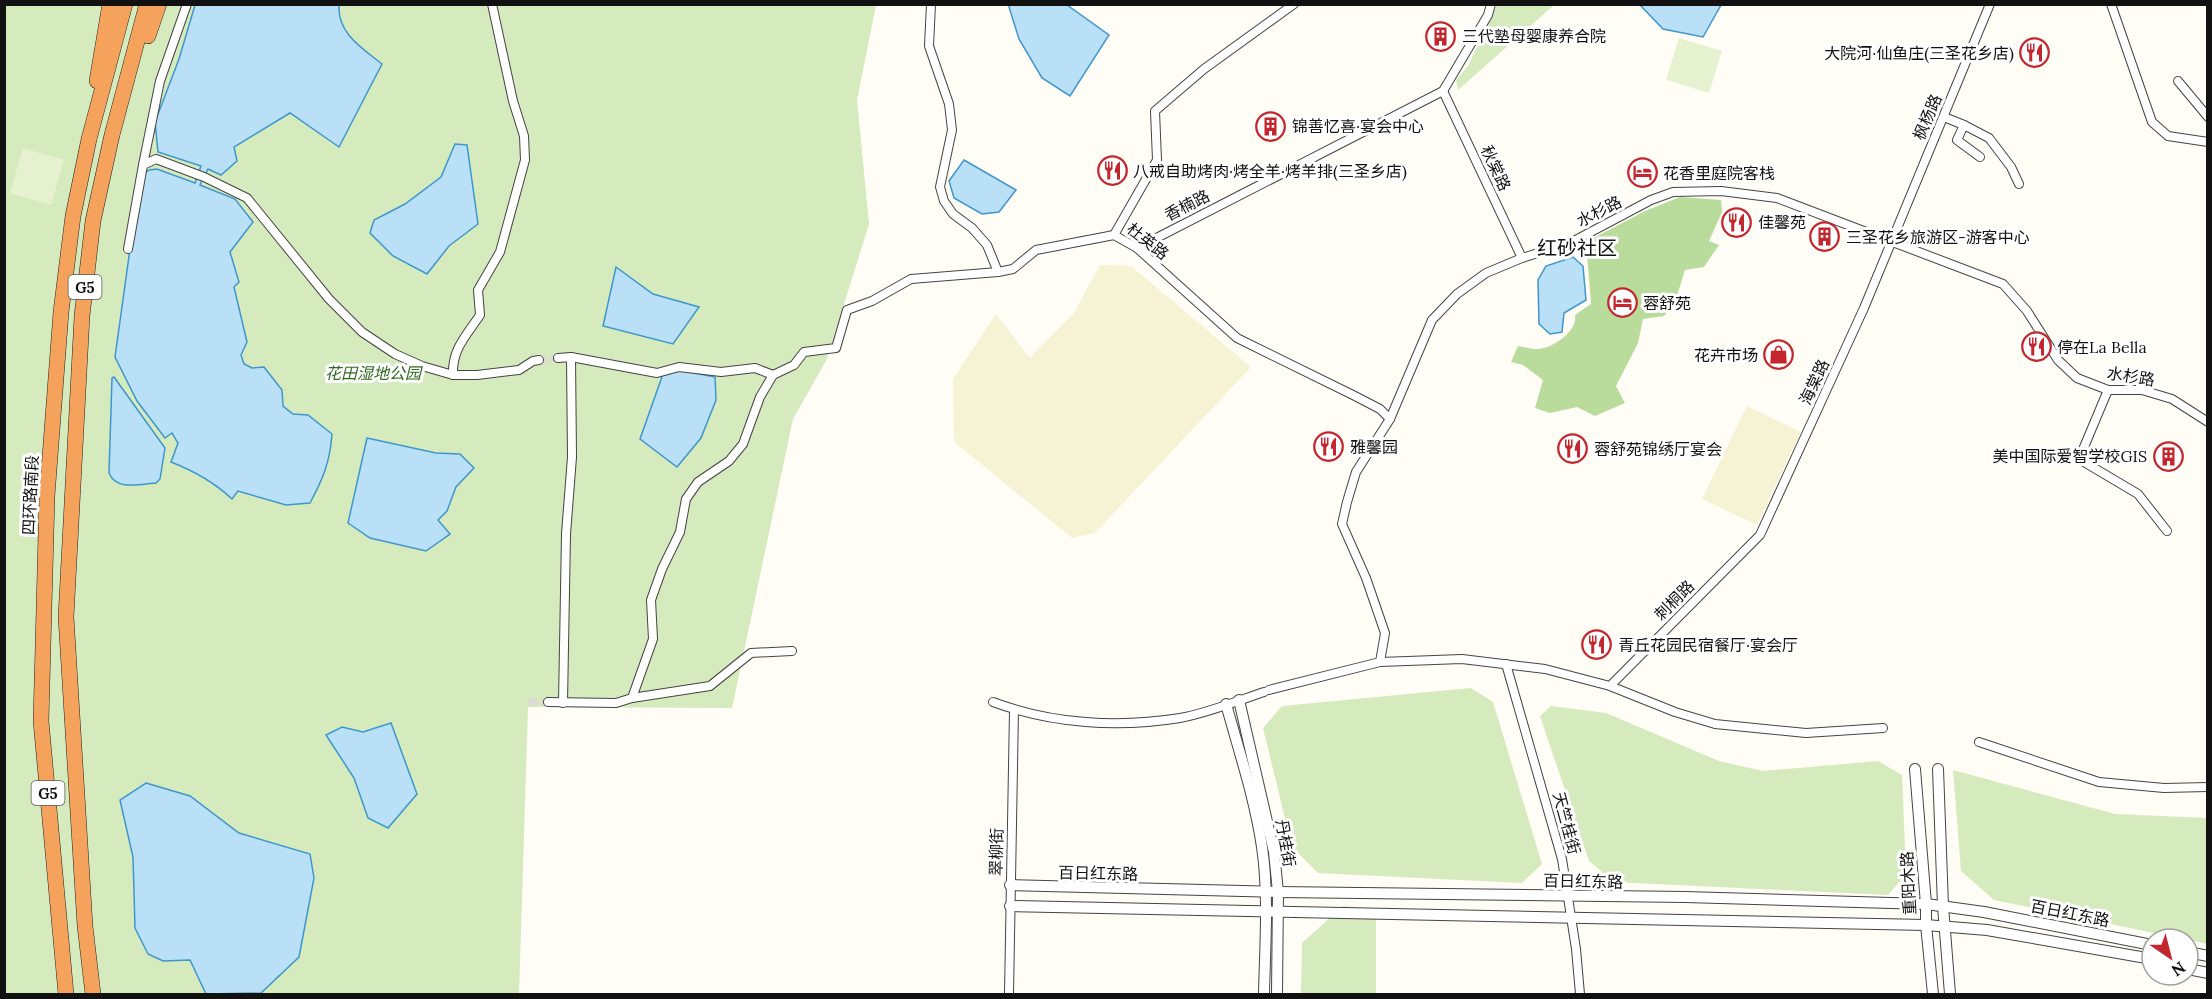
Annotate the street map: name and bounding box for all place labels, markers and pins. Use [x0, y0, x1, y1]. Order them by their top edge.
building icon: 三代塾母婴康养合院 [1425, 20, 1457, 52]
place label: 三代塾母婴康养合院 [1462, 26, 1606, 46]
restaurant icon: 大院河·仙鱼庄(三圣花乡店) [2019, 37, 2051, 69]
place label: 大院河·仙鱼庄(三圣花乡店) [1824, 43, 2014, 64]
building icon: 锦善忆喜·宴会中心 [1255, 110, 1287, 142]
place label: 锦善忆喜·宴会中心 [1292, 116, 1424, 136]
restaurant icon: 八戒自助烤肉·烤全羊·烤羊排(三圣乡店) [1096, 155, 1128, 187]
hotel icon: 花香里庭院客栈 [1626, 157, 1658, 189]
place label: 八戒自助烤肉·烤全羊·烤羊排(三圣乡店) [1133, 161, 1407, 182]
place label: 花香里庭院客栈 [1663, 163, 1775, 183]
restaurant icon: 佳馨苑 [1721, 206, 1753, 238]
place label: 佳馨苑 [1758, 212, 1806, 232]
building icon: 三圣花乡旅游区-游客中心 [1809, 221, 1841, 253]
place label: 三圣花乡旅游区-游客中心 [1846, 227, 2030, 247]
hotel icon: 蓉舒苑 [1606, 287, 1638, 319]
place label: 蓉舒苑 [1643, 293, 1691, 313]
restaurant icon: 停在La Bella [2020, 331, 2052, 363]
place label: 停在La Bella [2057, 337, 2147, 357]
shop icon: 花卉市场 [1763, 339, 1795, 371]
place label: 花卉市场 [1694, 345, 1758, 365]
restaurant icon: 雅馨园 [1313, 431, 1345, 463]
restaurant icon: 蓉舒苑锦绣厅宴会 [1557, 433, 1589, 465]
place label: 雅馨园 [1350, 437, 1398, 457]
place label: 蓉舒苑锦绣厅宴会 [1594, 439, 1722, 459]
building icon: 美中国际爱智学校GIS [2152, 440, 2184, 472]
place label: 美中国际爱智学校GIS [1992, 446, 2147, 466]
restaurant icon: 青丘花园民宿餐厅·宴会厅 [1581, 629, 1613, 661]
place label: 青丘花园民宿餐厅·宴会厅 [1618, 635, 1798, 655]

